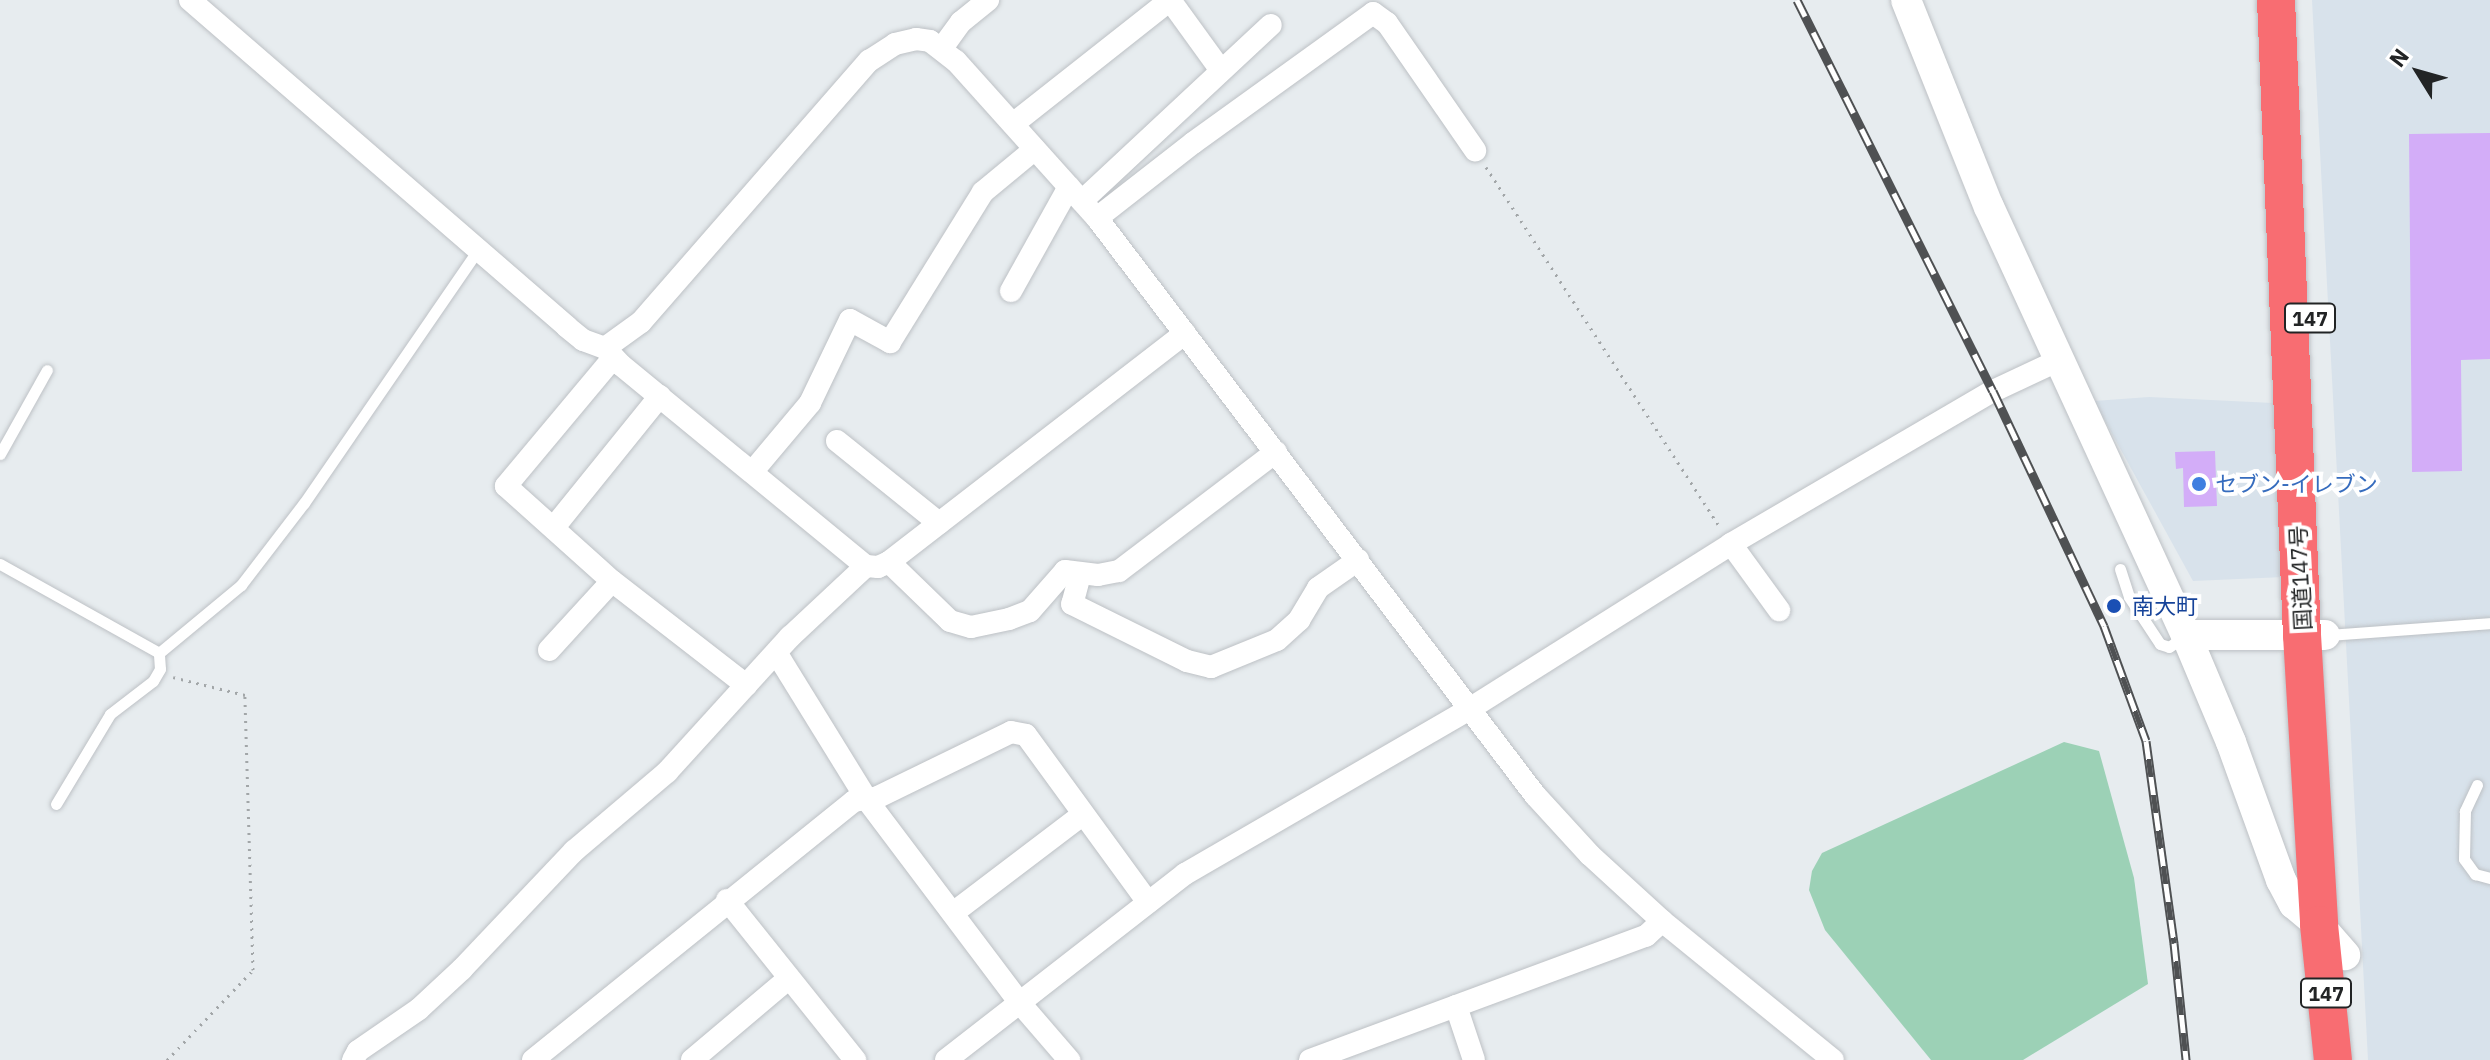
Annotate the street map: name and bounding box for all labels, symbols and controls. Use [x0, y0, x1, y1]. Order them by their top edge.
north arrow [2378, 32, 2458, 112]
text: N [2382, 42, 2415, 72]
road number: 147 [2284, 302, 2336, 334]
place label: セブン-イレブン [2215, 471, 2378, 497]
marker: セブン-イレブン [2190, 475, 2208, 493]
street label: 国道147号 [2284, 525, 2316, 631]
place label: 南大町 [2132, 593, 2198, 619]
marker: 南大町 [2103, 595, 2125, 617]
road number: 147 [2300, 977, 2352, 1009]

